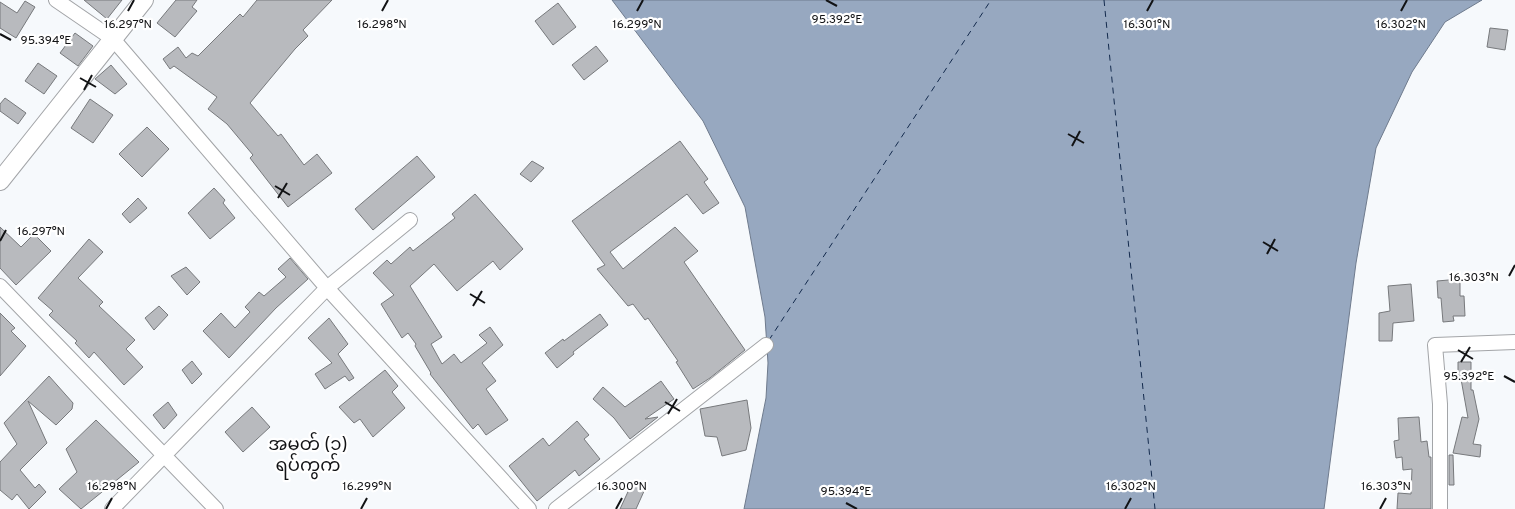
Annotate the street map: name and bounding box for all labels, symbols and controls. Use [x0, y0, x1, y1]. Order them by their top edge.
text: 95.392°E [812, 12, 862, 28]
text: 16.297°N [104, 17, 152, 33]
text: 16.298°N [357, 17, 407, 33]
text: 16.299°N [612, 17, 662, 33]
text: 16.301°N [1123, 17, 1171, 33]
text: 16.302°N [1376, 17, 1426, 33]
text: 95.394°E [20, 33, 72, 49]
text: 16.297°N [17, 224, 65, 240]
text: 16.303°N [1449, 270, 1499, 286]
text: 95.392°E [1444, 369, 1494, 385]
district label: အမှတ် (၁) ရပ်ကွက် [268, 431, 348, 480]
text: 16.298°N [87, 479, 137, 495]
text: 16.299°N [342, 479, 392, 495]
text: 16.300°N [597, 479, 647, 495]
text: 16.302°N [1106, 479, 1156, 495]
text: 16.303°N [1361, 479, 1411, 495]
text: 95.394°E [820, 484, 872, 500]

